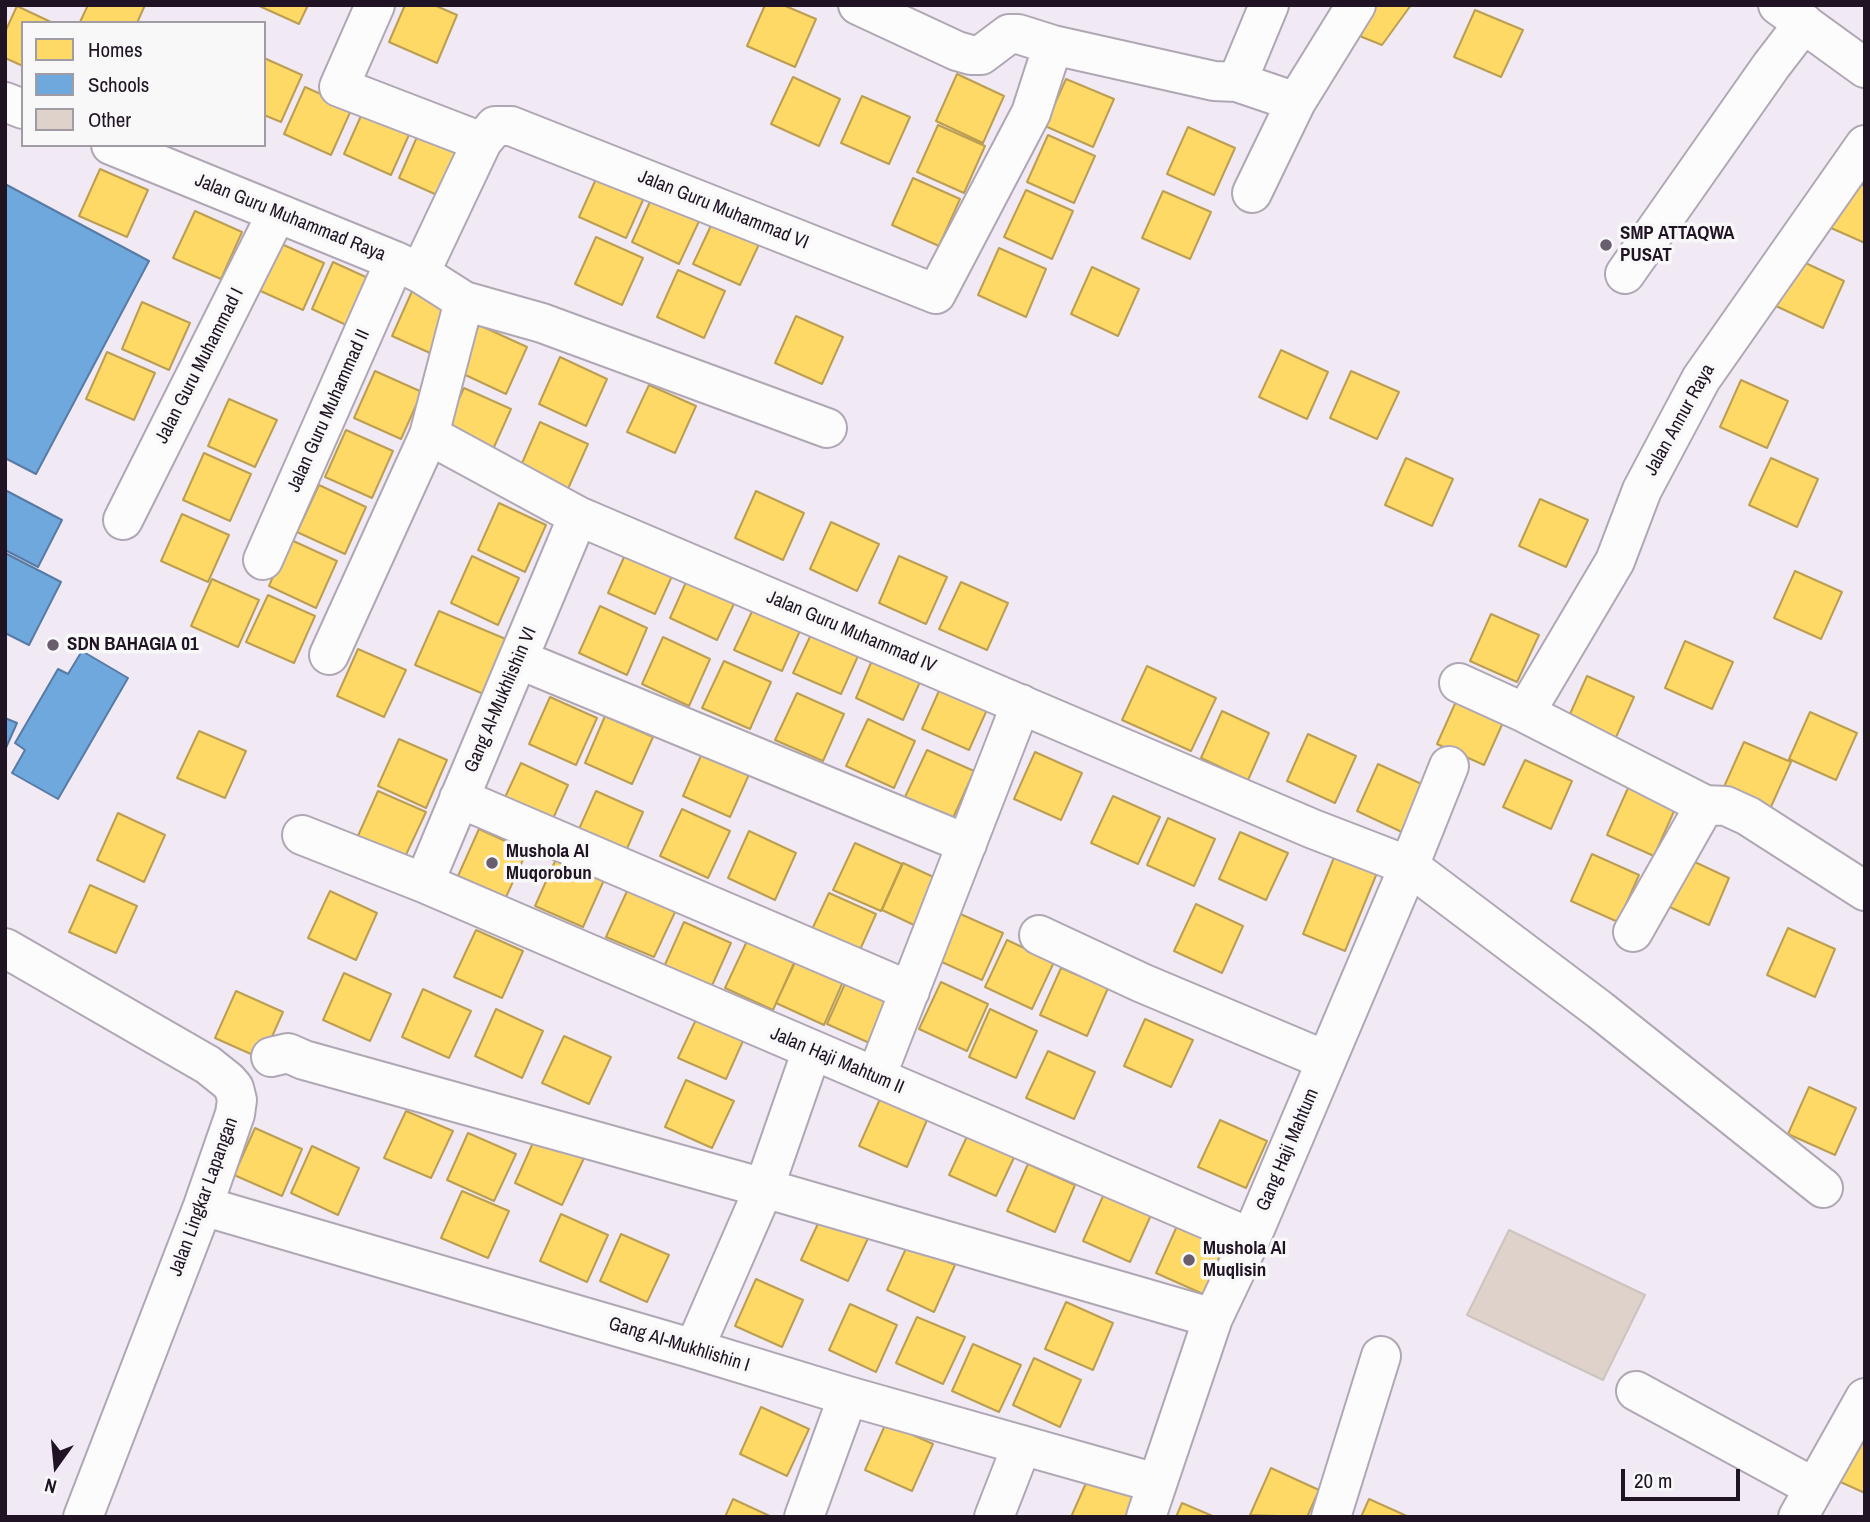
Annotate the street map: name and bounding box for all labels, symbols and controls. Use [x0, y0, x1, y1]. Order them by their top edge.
legend [21, 21, 266, 147]
text: Homes [88, 35, 143, 64]
text: Schools [88, 70, 149, 99]
text: Other [88, 105, 131, 134]
street label: Jalan Guru Muhammad VI [634, 165, 812, 255]
street label: Jalan Guru Muhammad Raya [191, 169, 389, 267]
place label: SMP ATTAQWA PUSAT [1620, 223, 1735, 267]
marker: SMP ATTAQWA PUSAT [1598, 237, 1614, 253]
street label: Jalan Guru Muhammad I [151, 284, 249, 448]
street label: Jalan Guru Muhammad II [283, 326, 375, 496]
street label: Jalan Annur Raya [1640, 360, 1720, 480]
street label: Jalan Guru Muhammad IV [763, 586, 939, 678]
street label: Gang Al-Mukhlishin VI [460, 624, 542, 776]
place label: SDN BAHAGIA 01 [67, 634, 199, 656]
marker: SDN BAHAGIA 01 [45, 637, 61, 653]
place label: Mushola Al Muqorobun [506, 841, 592, 885]
marker: Mushola Al Muqorobun [484, 855, 500, 871]
street label: Jalan Haji Mahtum II [767, 1023, 907, 1099]
street label: Gang Haji Mahtum [1252, 1085, 1324, 1215]
street label: Jalan Lingkar Lapangan [165, 1115, 243, 1279]
place label: Mushola Al Muqlisin [1203, 1238, 1286, 1282]
marker: Mushola Al Muqlisin [1181, 1252, 1197, 1268]
street label: Gang AI-Mukhlishin I [606, 1313, 752, 1377]
north arrow [21, 1431, 91, 1501]
scale bar [1625, 1456, 1744, 1500]
text: 20 m [1634, 1466, 1672, 1495]
text: N [42, 1472, 59, 1500]

